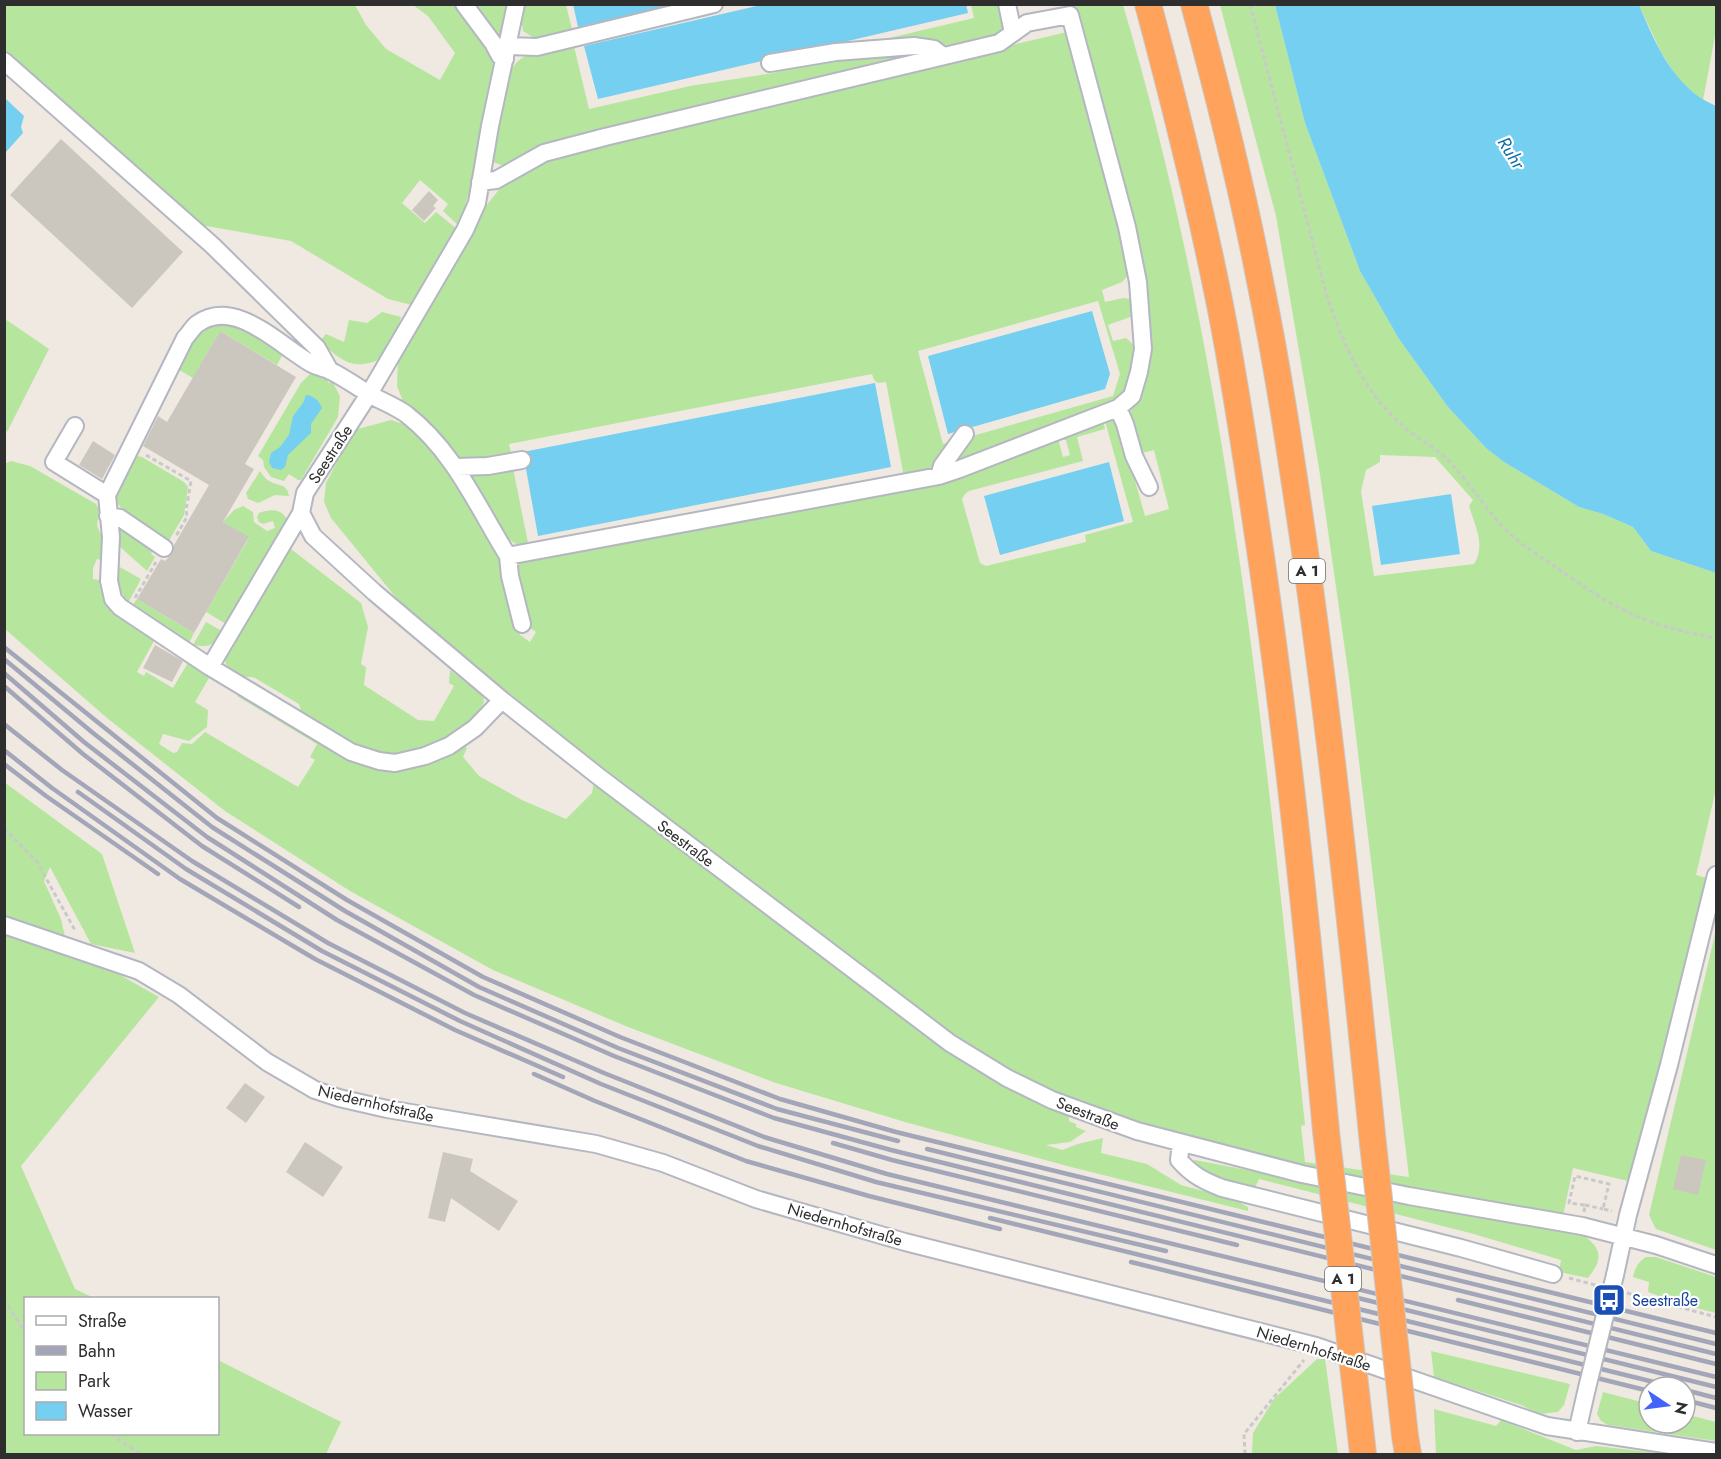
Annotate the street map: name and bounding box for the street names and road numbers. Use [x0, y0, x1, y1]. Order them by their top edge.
street label: Seestraße [303, 420, 358, 488]
road number: A 1 [1289, 559, 1325, 583]
street label: Seestraße [652, 814, 719, 872]
street label: Niedernhofstraße [316, 1079, 436, 1128]
street label: Seestraße [1053, 1091, 1123, 1136]
street label: Niedernhofstraße [785, 1197, 905, 1252]
road number: A 1 [1325, 1267, 1361, 1291]
street label: Niedernhofstraße [1254, 1320, 1374, 1377]

